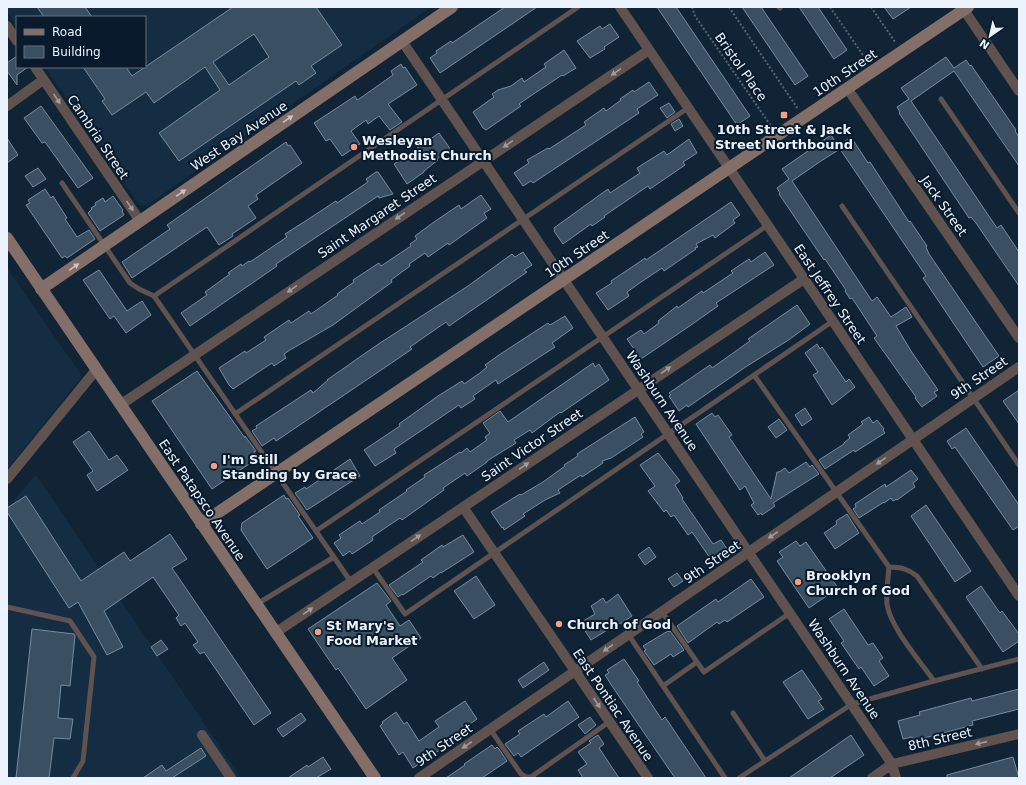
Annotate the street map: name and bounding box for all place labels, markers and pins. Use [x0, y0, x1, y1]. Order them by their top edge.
marker: 10th Street & Jack Street Northbound [779, 110, 789, 120]
place label: 10th Street & Jack Street Northbound [715, 122, 853, 152]
place label: Wesleyan Methodist Church [362, 133, 492, 163]
marker: Wesleyan Methodist Church [349, 142, 359, 152]
place label: I'm Still Standing by Grace [222, 452, 357, 482]
marker: I'm Still Standing by Grace [209, 461, 219, 471]
place label: Brooklyn Church of God [806, 568, 910, 598]
marker: Brooklyn Church of God [793, 577, 803, 587]
place label: Church of God [567, 617, 671, 632]
place label: St Mary's Food Market [326, 618, 418, 648]
marker: Church of God [554, 619, 564, 629]
marker: St Mary's Food Market [313, 627, 323, 637]

